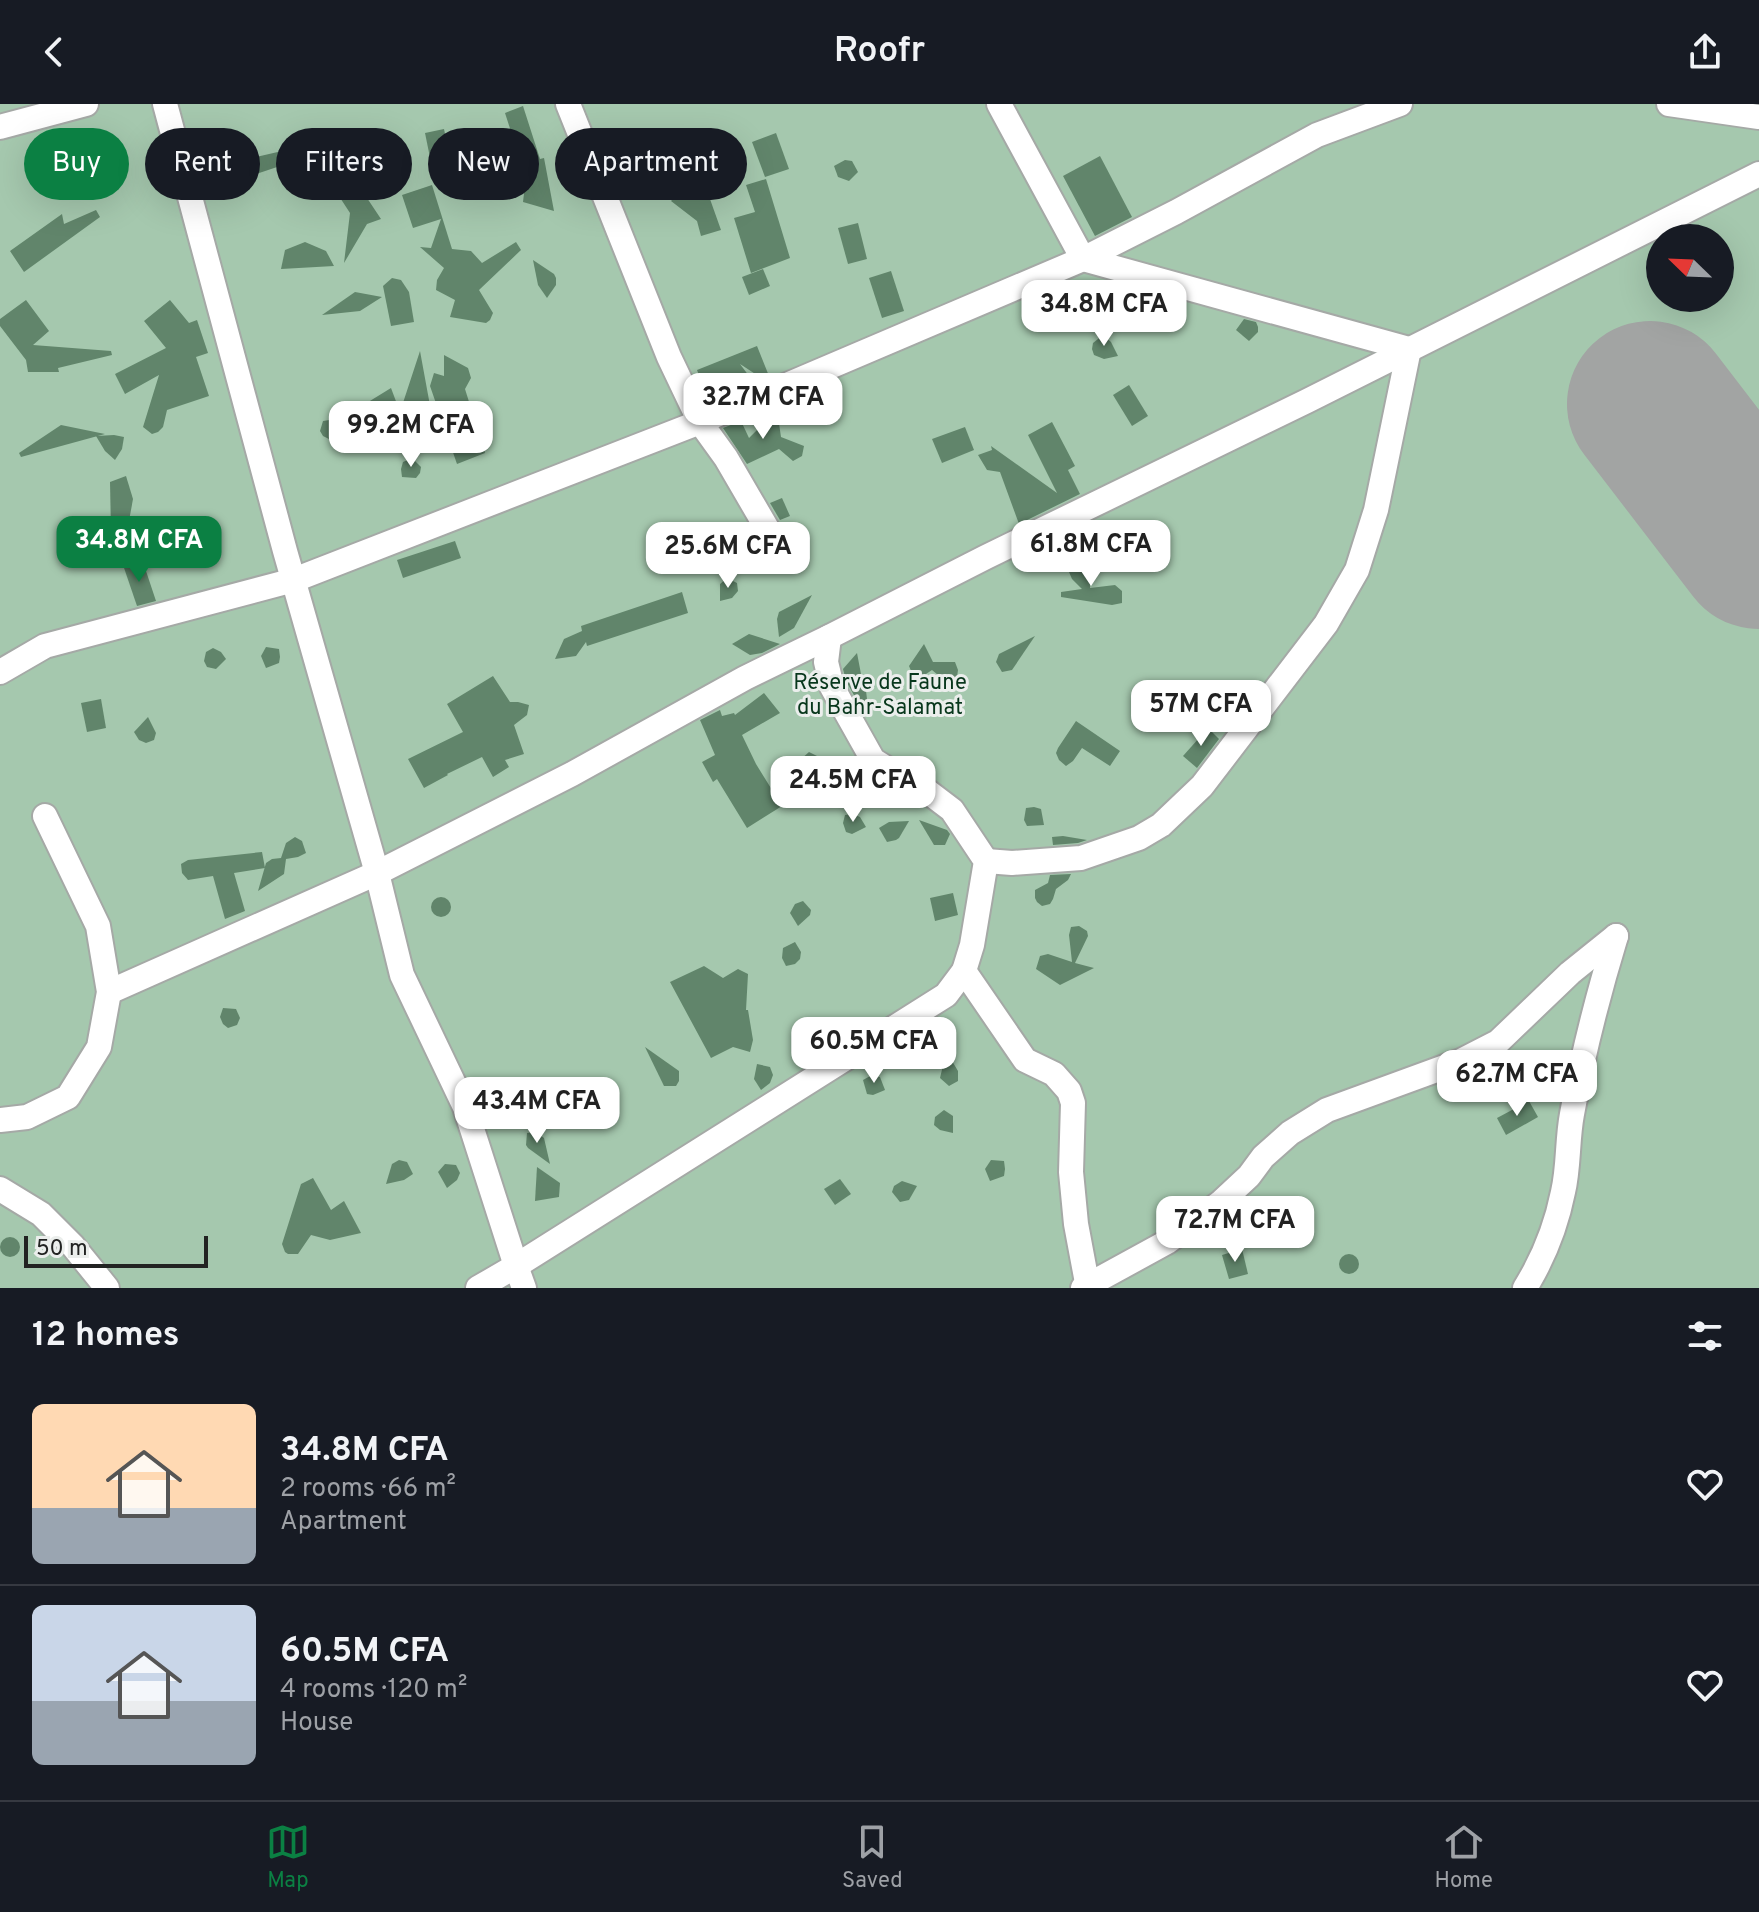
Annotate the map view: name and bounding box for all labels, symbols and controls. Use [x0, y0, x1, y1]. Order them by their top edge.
text: Roofr [834, 29, 925, 75]
icon: back [32, 30, 76, 74]
icon: share [1683, 30, 1727, 74]
chip: Buy [24, 128, 129, 200]
chip: Rent [145, 128, 260, 200]
chip: Filters [276, 128, 412, 200]
chip: New [428, 128, 539, 200]
chip: Apartment [555, 128, 747, 200]
north arrow [1646, 224, 1734, 312]
map controls [1646, 224, 1734, 312]
pin: 34.8M CFA [1012, 280, 1196, 348]
text: 34.8M CFA [1040, 289, 1168, 322]
pin: 32.7M CFA [671, 373, 855, 441]
text: 32.7M CFA [701, 382, 825, 415]
pin: 99.2M CFA [319, 401, 503, 469]
text: 99.2M CFA [347, 410, 475, 443]
pin: 34.8M CFA [47, 516, 231, 584]
pin: 61.8M CFA [999, 520, 1183, 588]
pin: 25.6M CFA [636, 522, 820, 590]
text: 34.8M CFA [75, 525, 203, 558]
text: 61.8M CFA [1029, 529, 1153, 562]
text: 25.6M CFA [664, 531, 792, 564]
park label: Réserve de Faune du Bahr-Salamat [793, 670, 967, 722]
pin: 57M CFA [1127, 680, 1275, 748]
text: 57M CFA [1149, 689, 1253, 722]
pin: 24.5M CFA [761, 756, 945, 824]
text: 24.5M CFA [789, 765, 917, 798]
pin: 60.5M CFA [782, 1017, 966, 1085]
text: 60.5M CFA [809, 1026, 939, 1059]
pin: 62.7M CFA [1425, 1050, 1609, 1118]
text: 62.7M CFA [1455, 1059, 1579, 1092]
pin: 43.4M CFA [445, 1077, 629, 1145]
text: 43.4M CFA [473, 1086, 601, 1119]
pin: 72.7M CFA [1143, 1196, 1327, 1264]
text: 72.7M CFA [1174, 1205, 1296, 1238]
scale bar [24, 1232, 208, 1268]
text: 50 m [36, 1236, 88, 1263]
icon: filters [1683, 1314, 1727, 1358]
text: 12 homes [32, 1315, 179, 1358]
text: 34.8M CFA [280, 1430, 449, 1473]
icon: home [96, 1436, 192, 1532]
icon: heart [1683, 1462, 1727, 1506]
text: 2 rooms · 66 m² [280, 1473, 456, 1506]
text: Apartment [280, 1506, 407, 1539]
text: 60.5M CFA [280, 1631, 449, 1674]
icon: home [96, 1637, 192, 1733]
icon: heart [1683, 1663, 1727, 1707]
text: 4 rooms · 120 m² [280, 1674, 467, 1707]
text: House [280, 1707, 353, 1740]
tab: Map [266, 1820, 310, 1895]
tab: Saved [842, 1820, 903, 1895]
tab: Home [1435, 1820, 1493, 1895]

